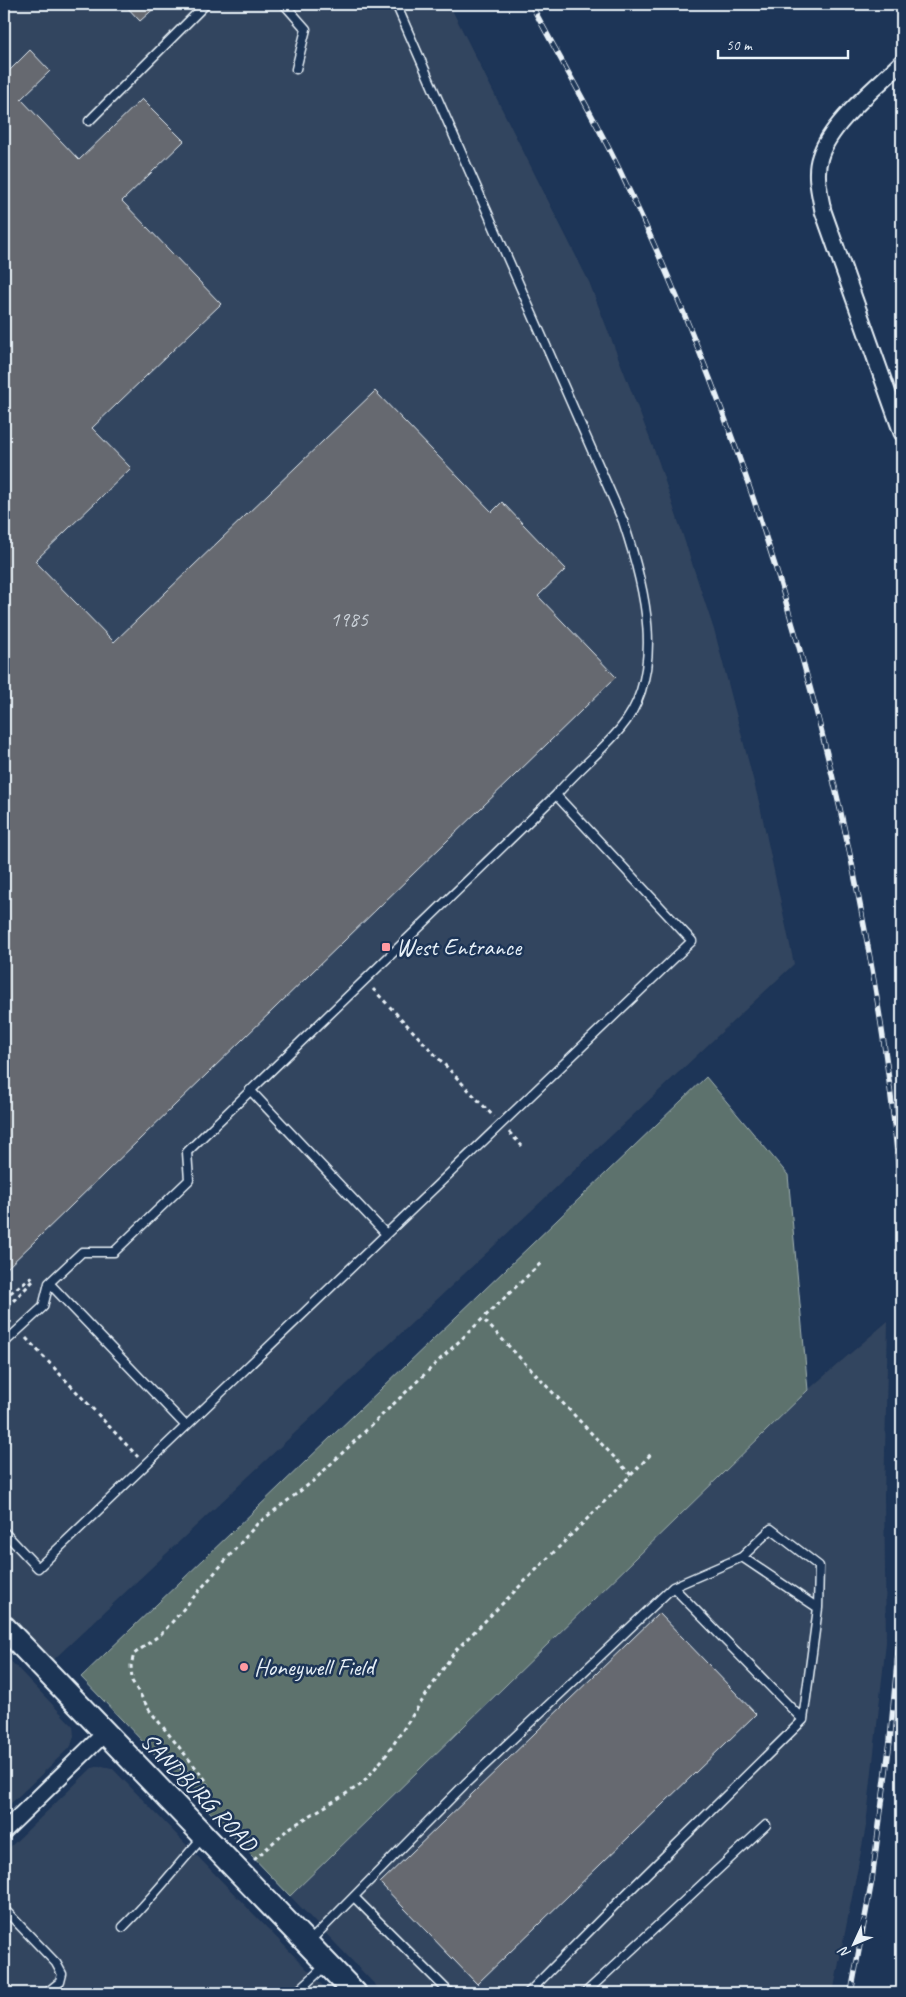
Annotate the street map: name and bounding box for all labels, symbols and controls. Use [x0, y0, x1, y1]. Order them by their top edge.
scale bar [718, 28, 848, 60]
text: 50 m [726, 36, 753, 55]
house number: 1985 [330, 606, 369, 632]
place label: West Entrance [396, 932, 523, 962]
marker: West Entrance [380, 941, 392, 953]
place label: Honeywell Field [254, 1652, 377, 1682]
marker: Honeywell Field [238, 1661, 250, 1673]
street label: SANDBURG ROAD [135, 1726, 265, 1859]
north arrow [828, 1920, 878, 1970]
text: N [834, 1942, 854, 1962]

